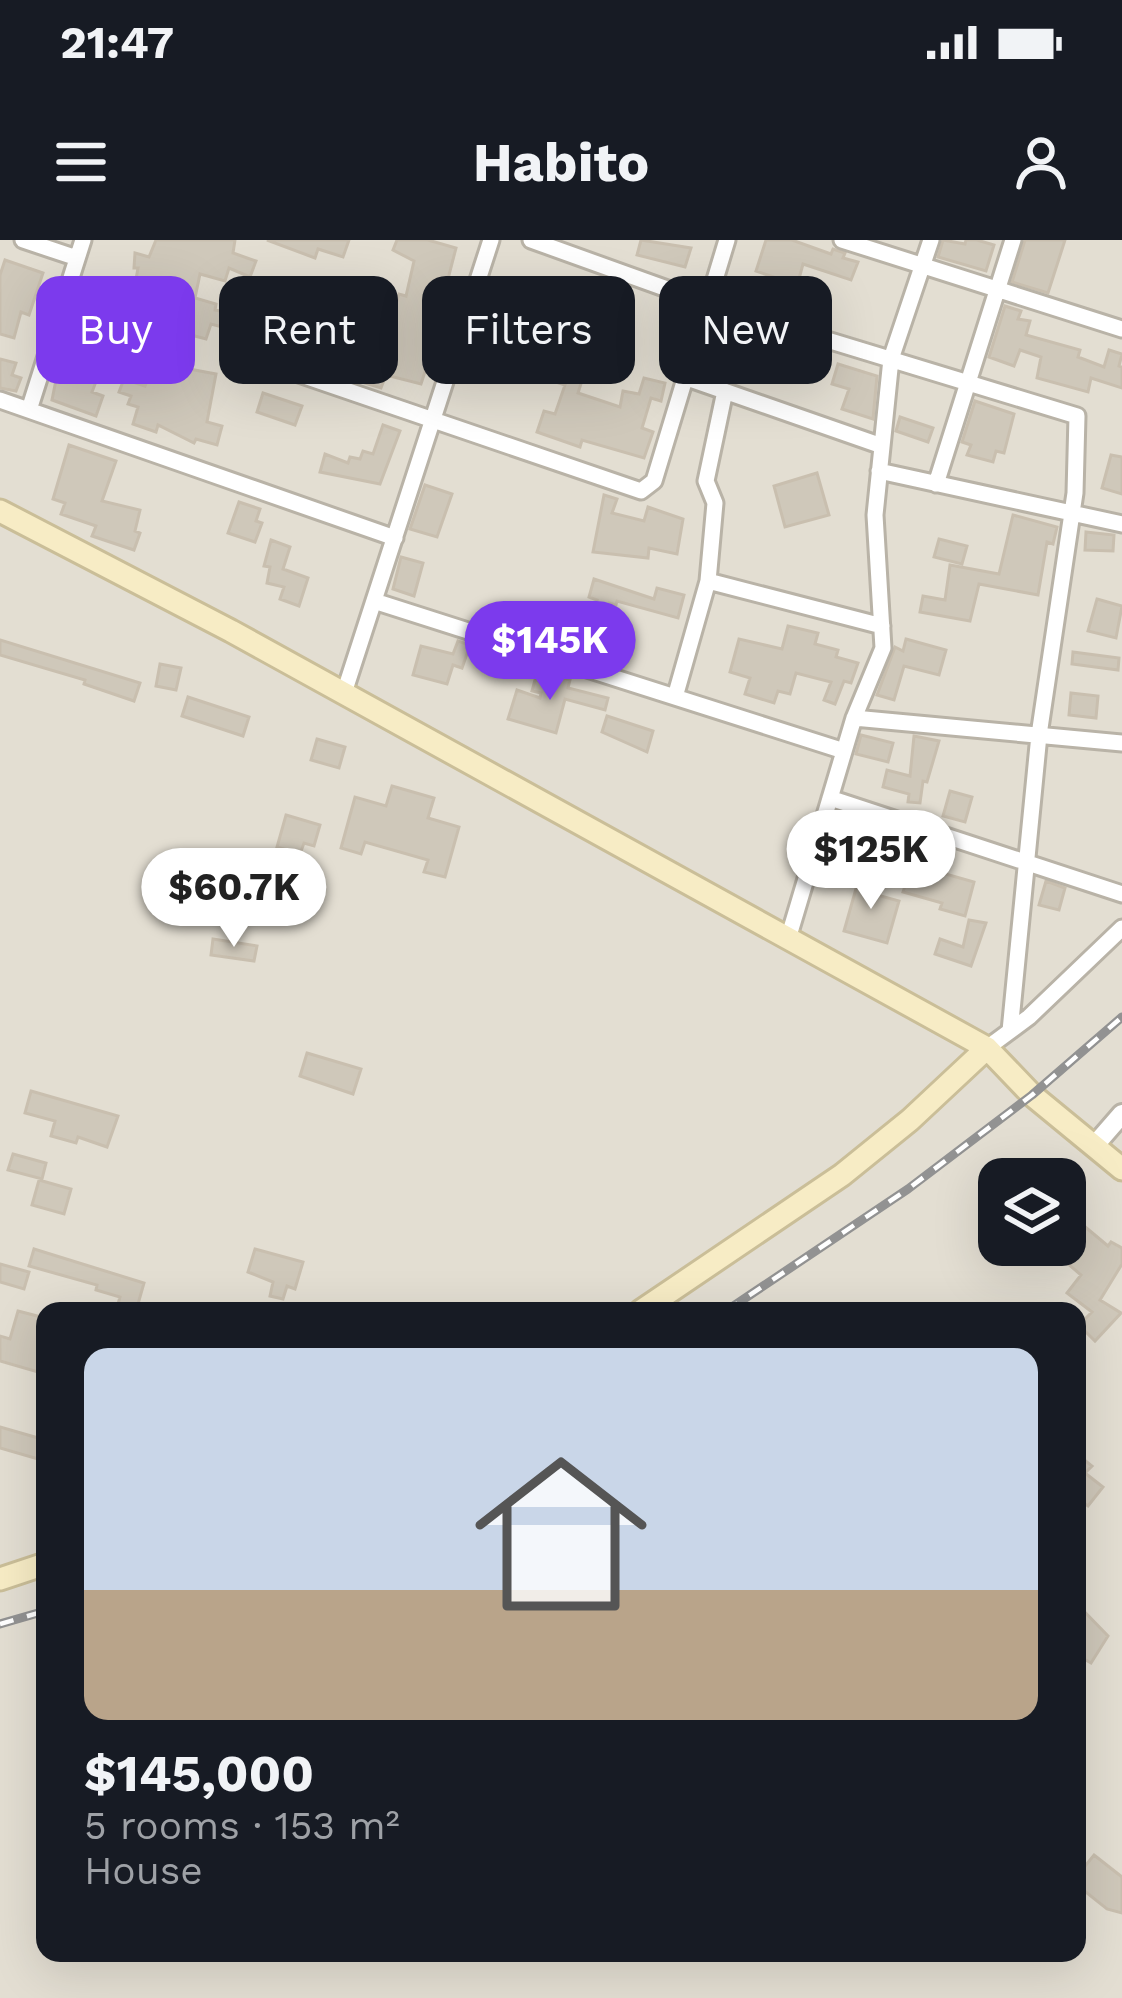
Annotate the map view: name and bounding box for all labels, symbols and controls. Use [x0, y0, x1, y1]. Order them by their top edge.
text: 21:47 [60, 16, 174, 69]
icon: menu [48, 129, 114, 195]
icon: person [1008, 129, 1074, 195]
text: Habito [473, 131, 649, 194]
chip: Buy [36, 276, 195, 384]
chip: Rent [219, 276, 398, 384]
chip: Filters [422, 276, 635, 384]
chip: New [659, 276, 832, 384]
pin: $145K [466, 601, 634, 703]
text: $145K [492, 617, 608, 662]
pin: $125K [787, 810, 955, 912]
text: $125K [814, 826, 928, 871]
pin: $60.7K [136, 848, 332, 950]
text: $60.7K [168, 864, 300, 909]
map controls [978, 1158, 1086, 1266]
button: layers [978, 1158, 1086, 1266]
icon: home [453, 1426, 669, 1642]
text: $145,000 [84, 1744, 314, 1803]
text: 5 rooms · 153 m² [84, 1803, 400, 1848]
text: House [84, 1848, 203, 1893]

